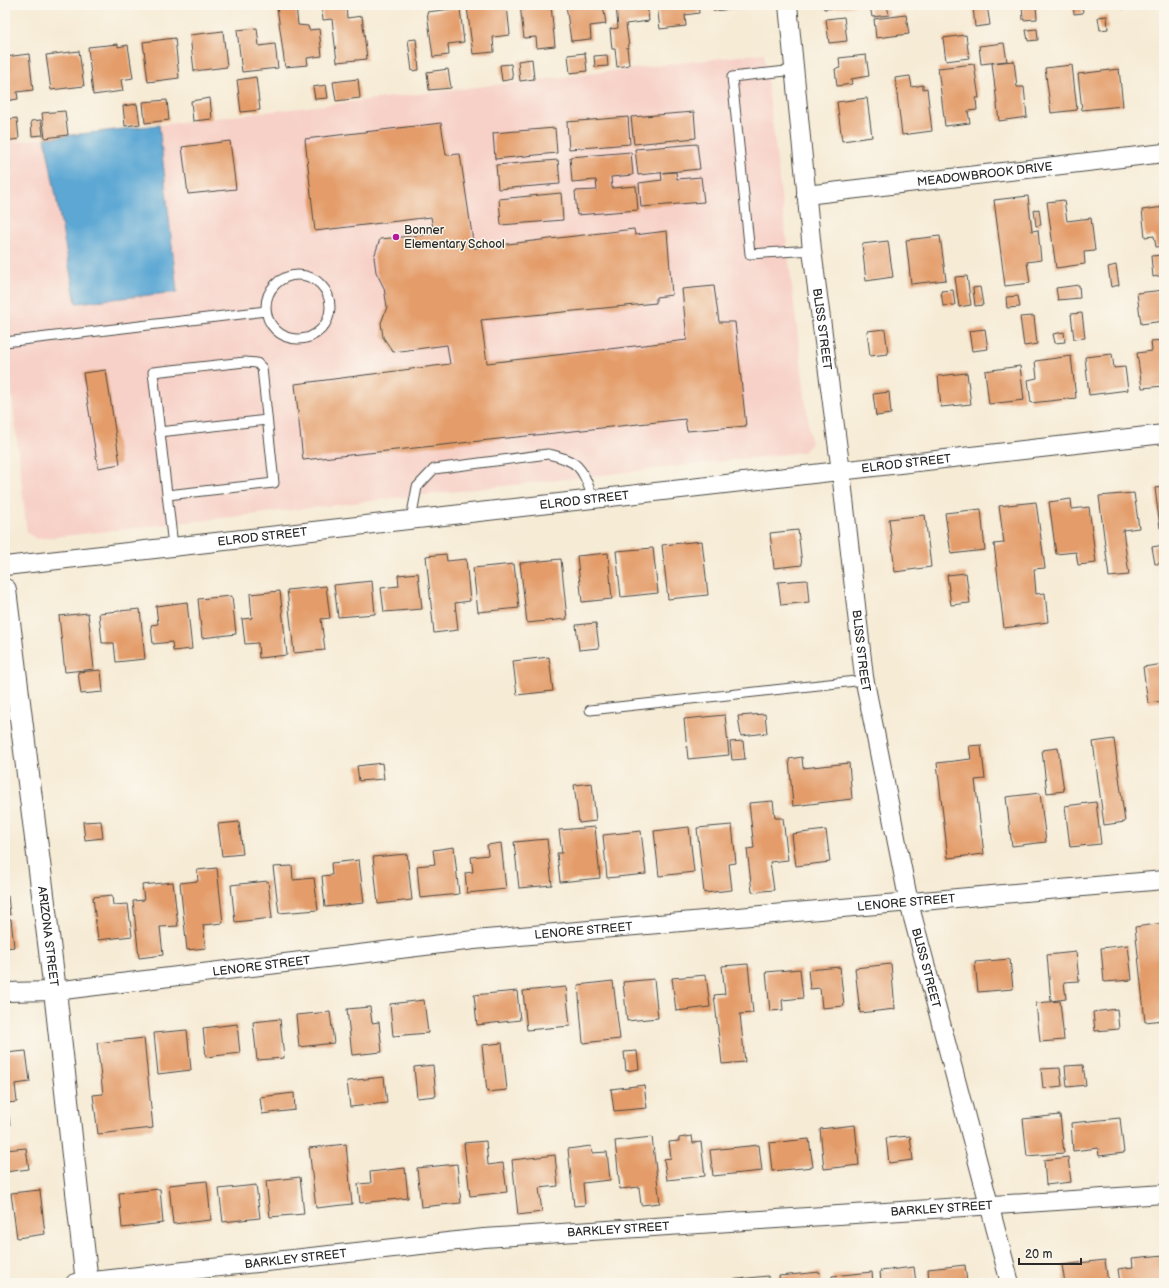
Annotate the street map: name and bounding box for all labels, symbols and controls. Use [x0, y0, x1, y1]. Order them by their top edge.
street label: MEADOWBROOK DRIVE [916, 159, 1053, 189]
place label: Bonner Elementary School [404, 223, 505, 252]
marker: Bonner Elementary School [391, 232, 401, 242]
street label: BLISS STREET [810, 287, 835, 372]
street label: ELROD STREET [861, 451, 953, 476]
street label: ELROD STREET [539, 487, 631, 513]
street label: ELROD STREET [217, 524, 309, 549]
street label: BLISS STREET [849, 609, 874, 694]
street label: ARIZONA STREET [34, 885, 62, 988]
street label: LENORE STREET [857, 891, 957, 914]
street label: LENORE STREET [534, 919, 634, 942]
street label: BLISS STREET [908, 926, 944, 1010]
street label: LENORE STREET [212, 952, 312, 979]
street label: BARKLEY STREET [890, 1198, 994, 1219]
street label: BARKLEY STREET [567, 1218, 671, 1240]
scale bar [1019, 1240, 1081, 1266]
street label: BARKLEY STREET [244, 1246, 348, 1272]
text: 20 m [1025, 1247, 1052, 1262]

